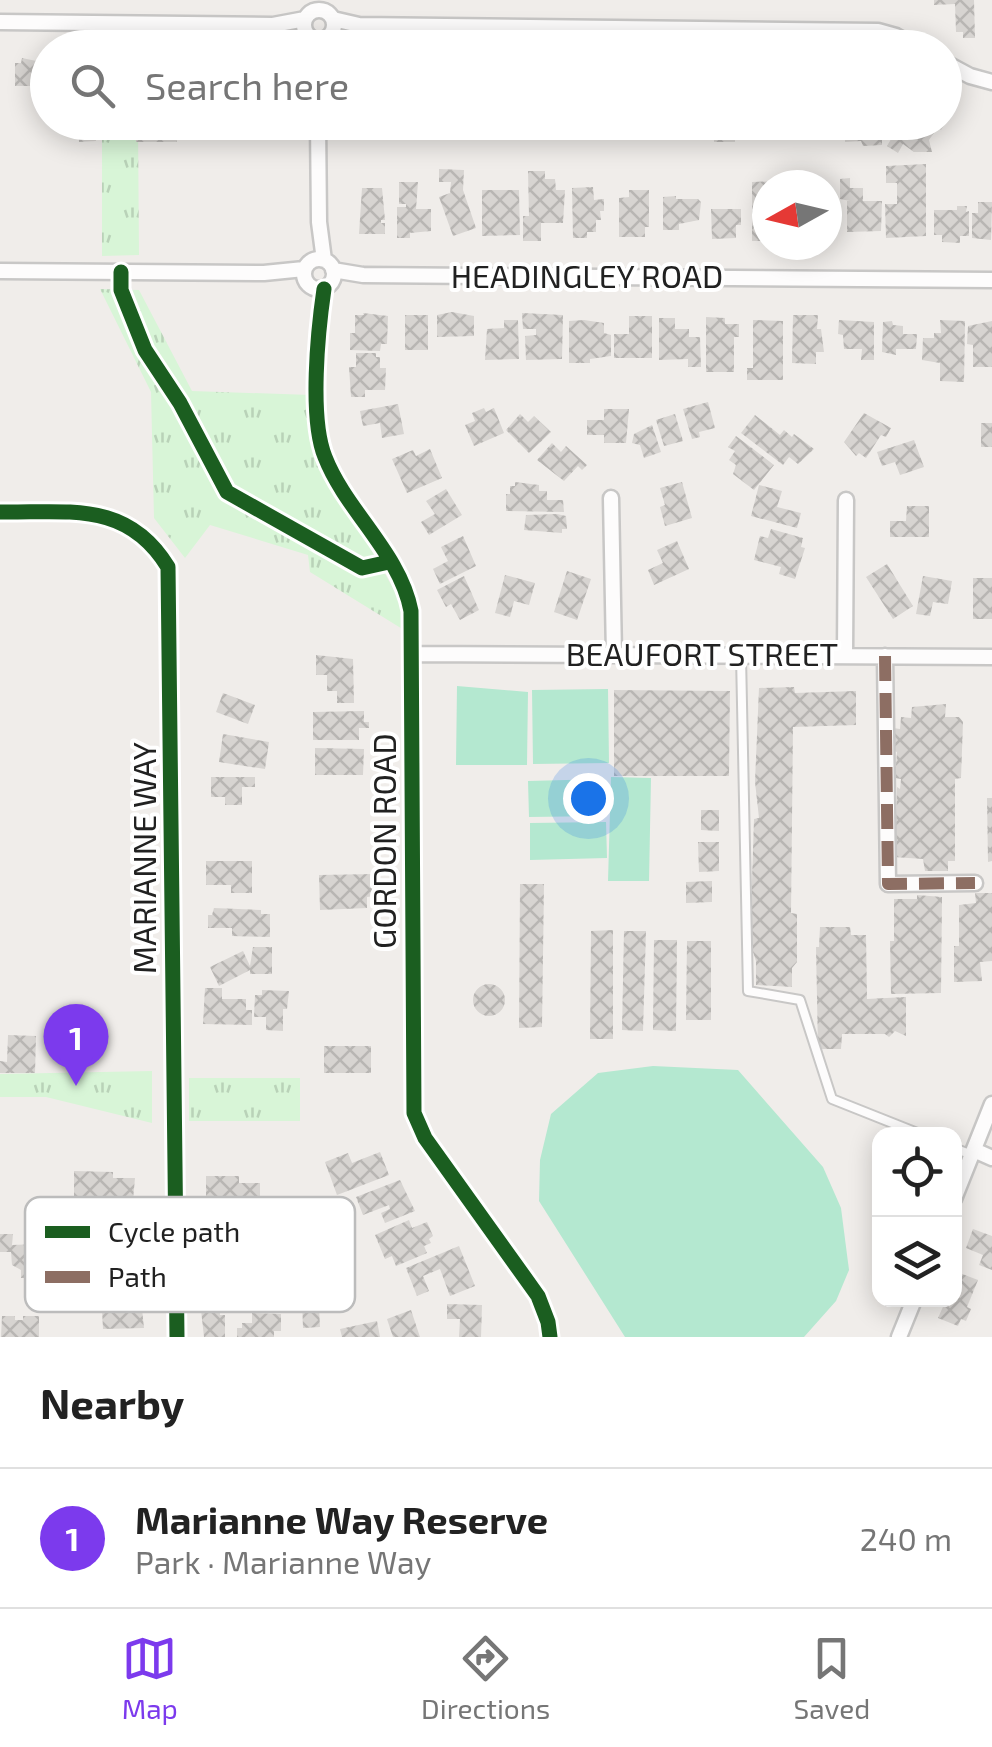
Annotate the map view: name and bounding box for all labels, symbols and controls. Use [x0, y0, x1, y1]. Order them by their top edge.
search box [30, 30, 962, 140]
icon: search [65, 58, 120, 113]
text: Search here [145, 62, 349, 108]
north arrow [752, 170, 842, 260]
street label: HEADINGLEY ROAD [451, 256, 723, 294]
street label: BEAUFORT STREET [566, 634, 838, 672]
street label: GORDON ROAD [364, 733, 402, 949]
street label: MARIANNE WAY [124, 742, 162, 974]
your location [563, 773, 614, 824]
pin: 1 [44, 1004, 108, 1086]
map controls [872, 1127, 962, 1307]
button: locate [872, 1127, 962, 1217]
legend [25, 1197, 355, 1312]
text: Cycle path [108, 1214, 240, 1248]
button: layers [872, 1217, 962, 1307]
text: Path [108, 1259, 167, 1293]
text: Nearby [40, 1377, 184, 1427]
text: Marianne Way Reserve [135, 1496, 548, 1542]
text: 1 [66, 1519, 79, 1557]
text: 240 m [860, 1519, 952, 1557]
text: Park · Marianne Way [135, 1542, 431, 1580]
tab: Map [122, 1631, 178, 1725]
tab: Directions [421, 1631, 550, 1725]
tab: Saved [794, 1631, 870, 1725]

